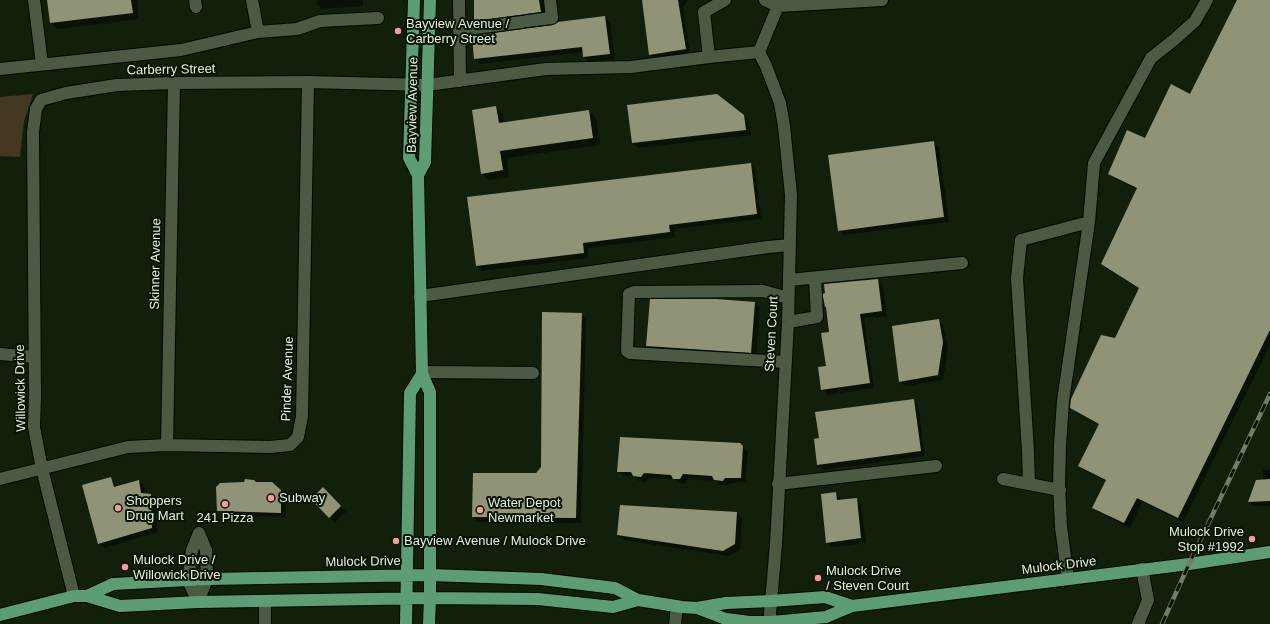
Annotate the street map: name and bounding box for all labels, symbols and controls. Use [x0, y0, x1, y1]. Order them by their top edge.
place label: Bayview Avenue / Carberry Street [406, 16, 509, 47]
marker: Bayview Avenue / Carberry Street [393, 26, 403, 36]
street label: Bayview Avenue [404, 57, 422, 153]
street label: Carberry Street [126, 61, 216, 79]
street label: Skinner Avenue [147, 218, 165, 310]
street label: Steven Court [762, 296, 782, 372]
street label: Pinder Avenue [279, 336, 297, 422]
street label: Willowick Drive [12, 344, 30, 432]
place label: Subway [279, 490, 325, 506]
place label: Shoppers Drug Mart [126, 493, 184, 524]
marker: Subway [266, 493, 276, 503]
place label: Water Depot Newmarket [488, 495, 560, 526]
marker: 241 Pizza [220, 499, 230, 509]
marker: Shoppers Drug Mart [113, 503, 123, 513]
marker: Water Depot Newmarket [475, 505, 485, 515]
place label: 241 Pizza [196, 510, 254, 526]
place label: Mulock Drive Stop #1992 [1169, 524, 1244, 555]
place label: Bayview Avenue / Mulock Drive [404, 533, 586, 549]
marker: Mulock Drive Stop #1992 [1247, 534, 1257, 544]
marker: Bayview Avenue / Mulock Drive [391, 536, 401, 546]
place label: Mulock Drive / Willowick Drive [133, 552, 220, 583]
street label: Mulock Drive [325, 554, 401, 570]
street label: Mulock Drive [1021, 554, 1097, 578]
marker: Mulock Drive / Willowick Drive [120, 562, 130, 572]
place label: Mulock Drive / Steven Court [826, 563, 909, 594]
marker: Mulock Drive / Steven Court [813, 573, 823, 583]

